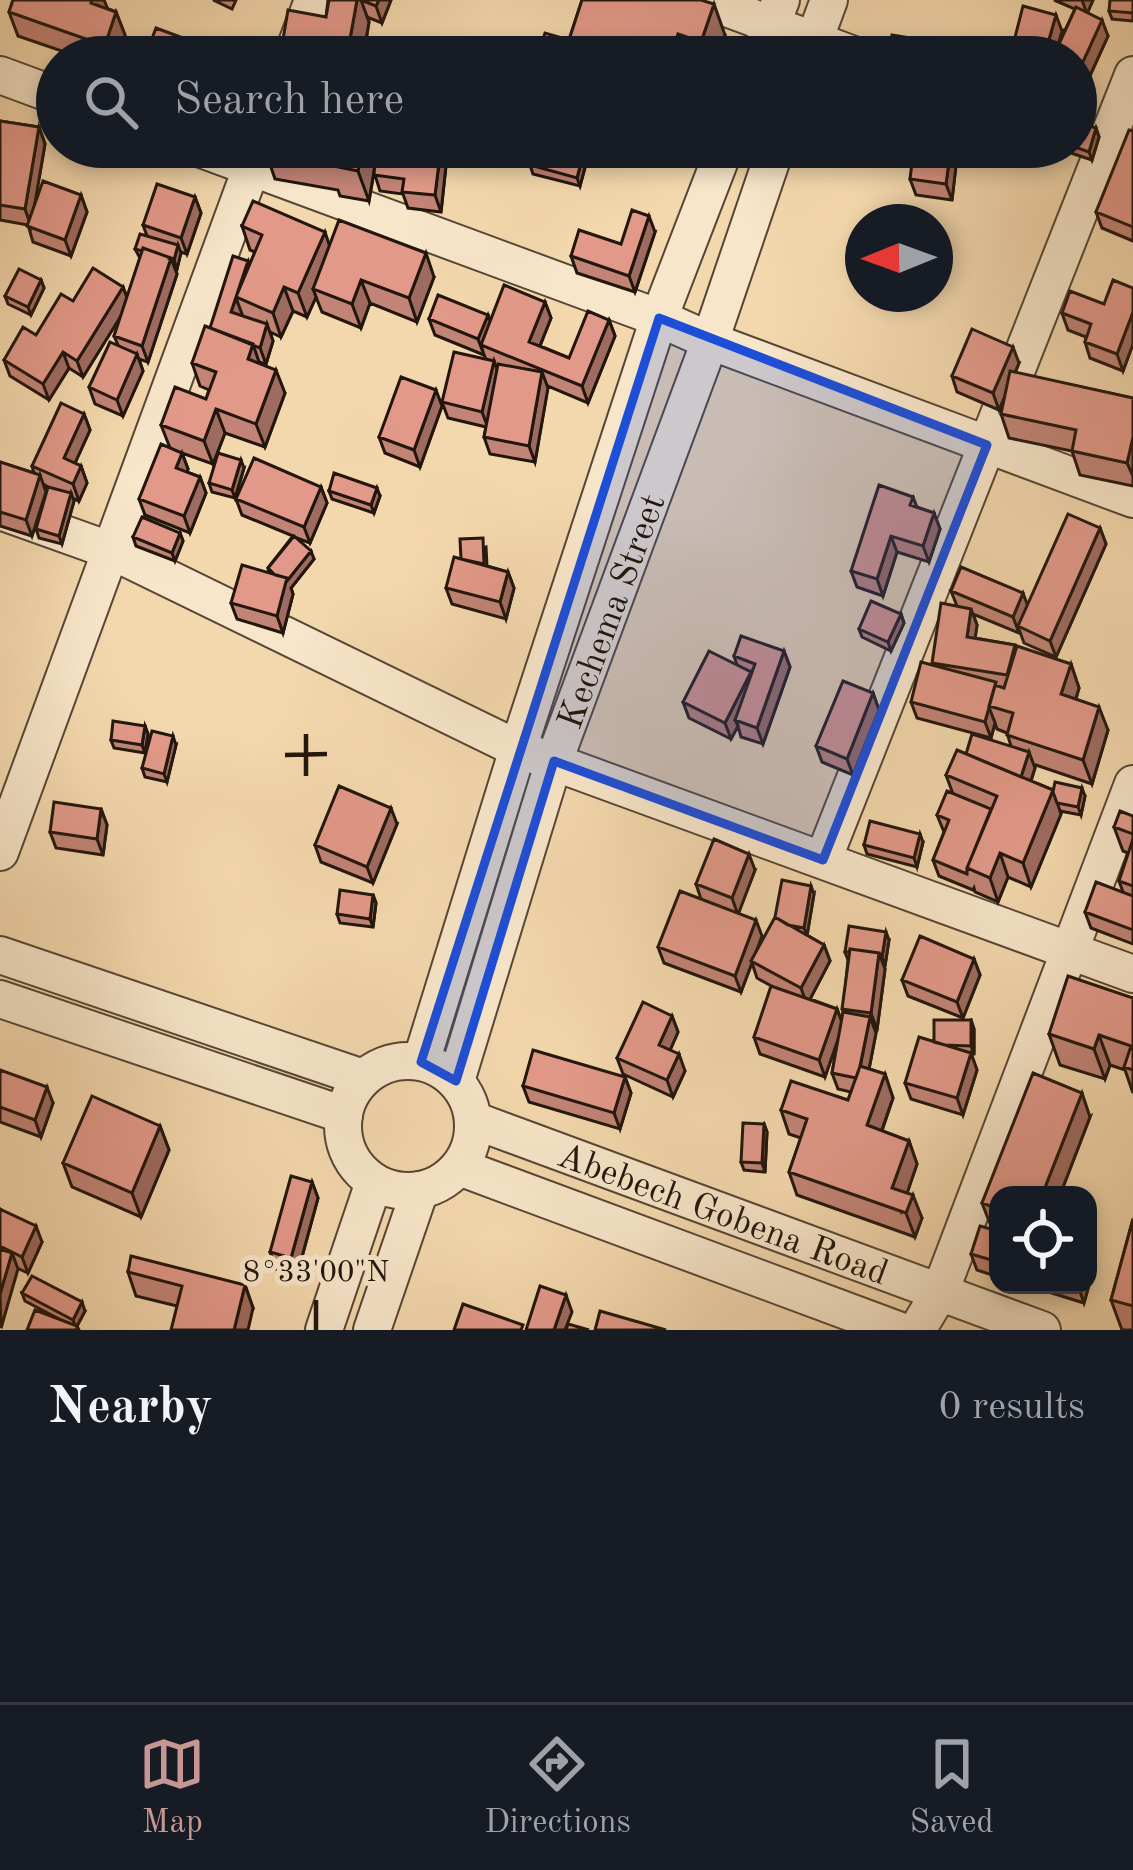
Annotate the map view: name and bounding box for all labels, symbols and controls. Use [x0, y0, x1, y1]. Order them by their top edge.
search box [36, 36, 1097, 168]
icon: search [78, 69, 144, 135]
text: Search here [174, 79, 404, 124]
north arrow [845, 204, 953, 312]
street label: Kechema Street [554, 490, 674, 734]
street label: Abebech Gobena Road [552, 1139, 892, 1294]
map controls [989, 1186, 1097, 1294]
button: locate [989, 1186, 1097, 1294]
text: 8°33'00"N [243, 1258, 389, 1288]
text: Nearby [48, 1383, 213, 1434]
text: 0 results [939, 1388, 1085, 1427]
tab: Map [139, 1731, 205, 1844]
tab: Directions [484, 1731, 631, 1844]
tab: Saved [910, 1731, 994, 1844]

